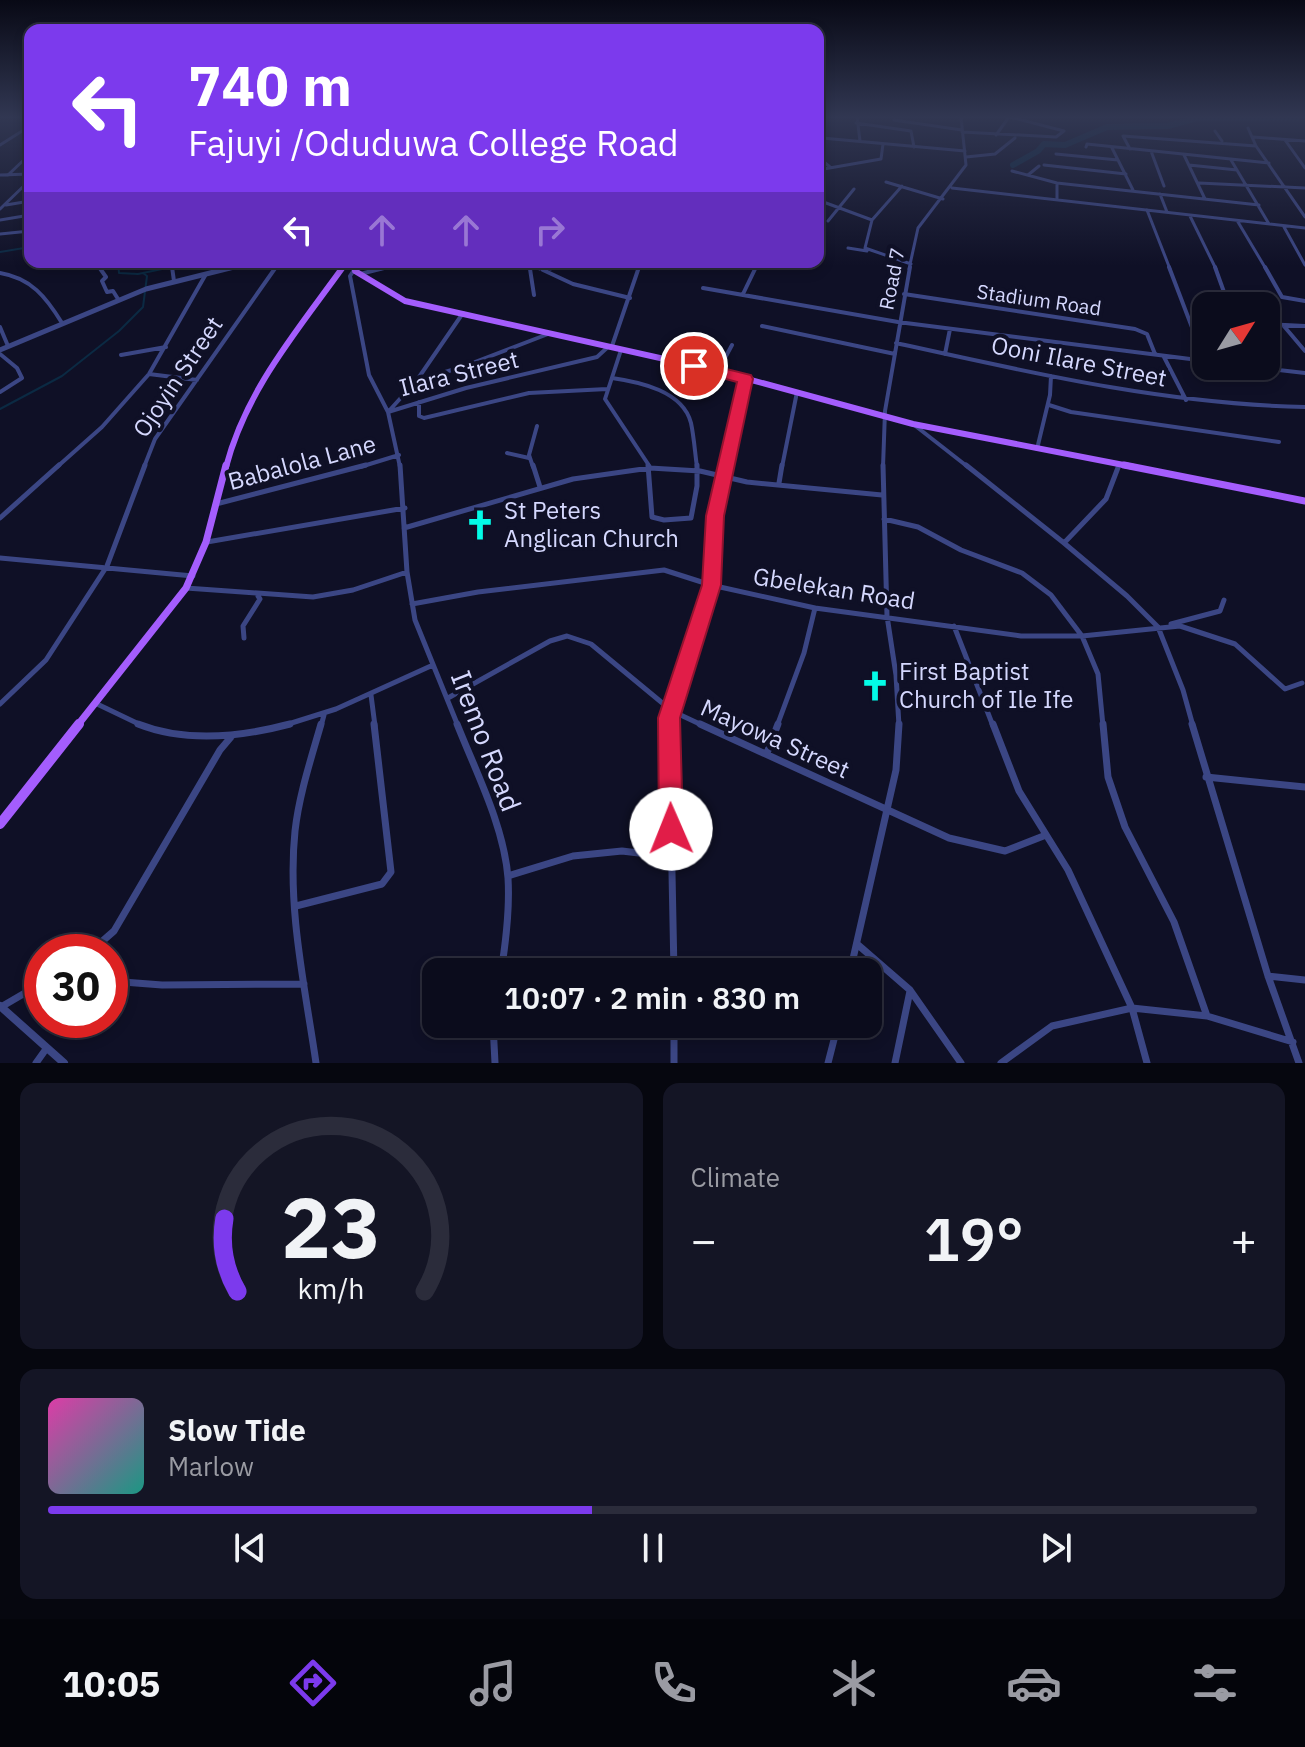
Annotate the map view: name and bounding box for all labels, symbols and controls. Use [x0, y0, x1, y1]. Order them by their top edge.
text: 740 m [188, 49, 352, 121]
icon: left [56, 56, 160, 160]
text: Fajuyi /Oduduwa College Road [188, 119, 679, 166]
icon: left [276, 208, 320, 252]
icon: ahead [360, 208, 404, 252]
icon: ahead [444, 208, 488, 252]
icon: right [528, 208, 572, 252]
street label: Road 7 [872, 246, 911, 312]
street label: Stadium Road [975, 277, 1103, 322]
north arrow [1192, 292, 1280, 380]
map controls [1192, 292, 1280, 380]
street label: Ojoyin Street [125, 310, 229, 443]
street label: Ooni Ilare Street [989, 328, 1170, 394]
pin [660, 332, 728, 400]
street label: Ilara Street [396, 343, 522, 403]
icon: arrive [672, 344, 716, 388]
street label: Babalola Lane [224, 427, 379, 497]
place label: St Peters Anglican Church [504, 494, 679, 554]
church icon: St Peters Anglican Church [463, 508, 497, 542]
street label: Gbelekan Road [751, 559, 917, 617]
place label: First Baptist Church of Ile Ife [899, 655, 1073, 715]
street label: Iremo Road [443, 665, 530, 816]
church icon: First Baptist Church of Ile Ife [858, 669, 892, 703]
street label: Mayowa Street [696, 691, 855, 785]
position arrow [629, 787, 713, 871]
speed limit sign: 30 [24, 934, 128, 1038]
text: 10:07 · 2 min · 830 m [504, 978, 800, 1017]
text: Climate [691, 1160, 780, 1194]
text: 23 [281, 1173, 381, 1281]
text: 19° [924, 1199, 1024, 1278]
text: − [691, 1211, 717, 1268]
text: + [1231, 1211, 1257, 1268]
text: km/h [298, 1270, 365, 1307]
text: Slow Tide [168, 1410, 306, 1449]
text: Marlow [168, 1449, 254, 1483]
icon: previous [228, 1526, 272, 1570]
icon: pause [631, 1526, 675, 1570]
icon: next [1034, 1526, 1078, 1570]
icon: directions [285, 1655, 341, 1711]
icon: music [465, 1655, 521, 1711]
icon: phone [646, 1655, 702, 1711]
icon: climate [826, 1655, 882, 1711]
icon: car [1006, 1655, 1062, 1711]
icon: filters [1187, 1655, 1243, 1711]
text: 10:05 [62, 1660, 160, 1707]

